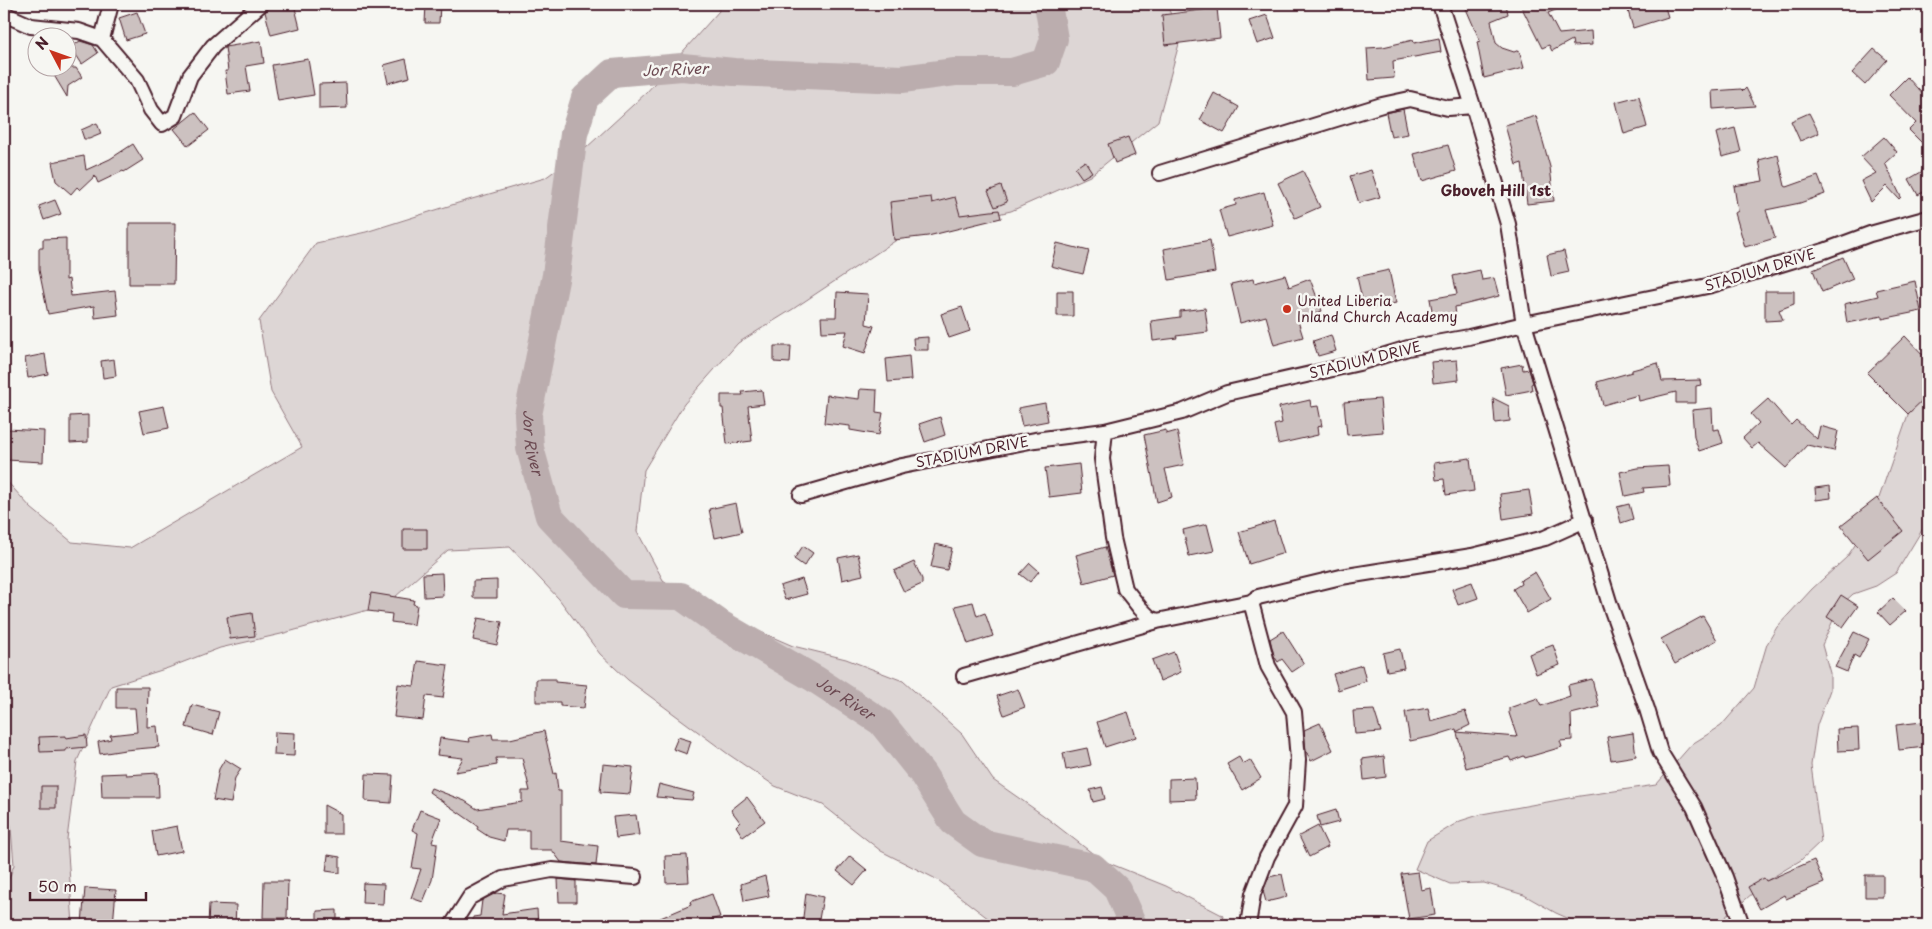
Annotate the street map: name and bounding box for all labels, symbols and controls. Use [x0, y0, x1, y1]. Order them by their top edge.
north arrow [28, 28, 78, 78]
text: N [30, 32, 53, 54]
water label: Jor River [642, 56, 710, 81]
district label: Gboveh Hill 1st [1441, 178, 1551, 201]
street label: STADIUM DRIVE [1702, 243, 1818, 296]
place label: United Liberia Inland Church Academy [1297, 290, 1457, 327]
marker: United Liberia Inland Church Academy [1281, 303, 1293, 315]
street label: STADIUM DRIVE [1307, 335, 1423, 384]
water label: Jor River [517, 409, 551, 480]
street label: STADIUM DRIVE [914, 430, 1030, 473]
water label: Jor River [812, 670, 882, 726]
scale bar [30, 869, 146, 901]
text: 50 m [38, 874, 77, 897]

